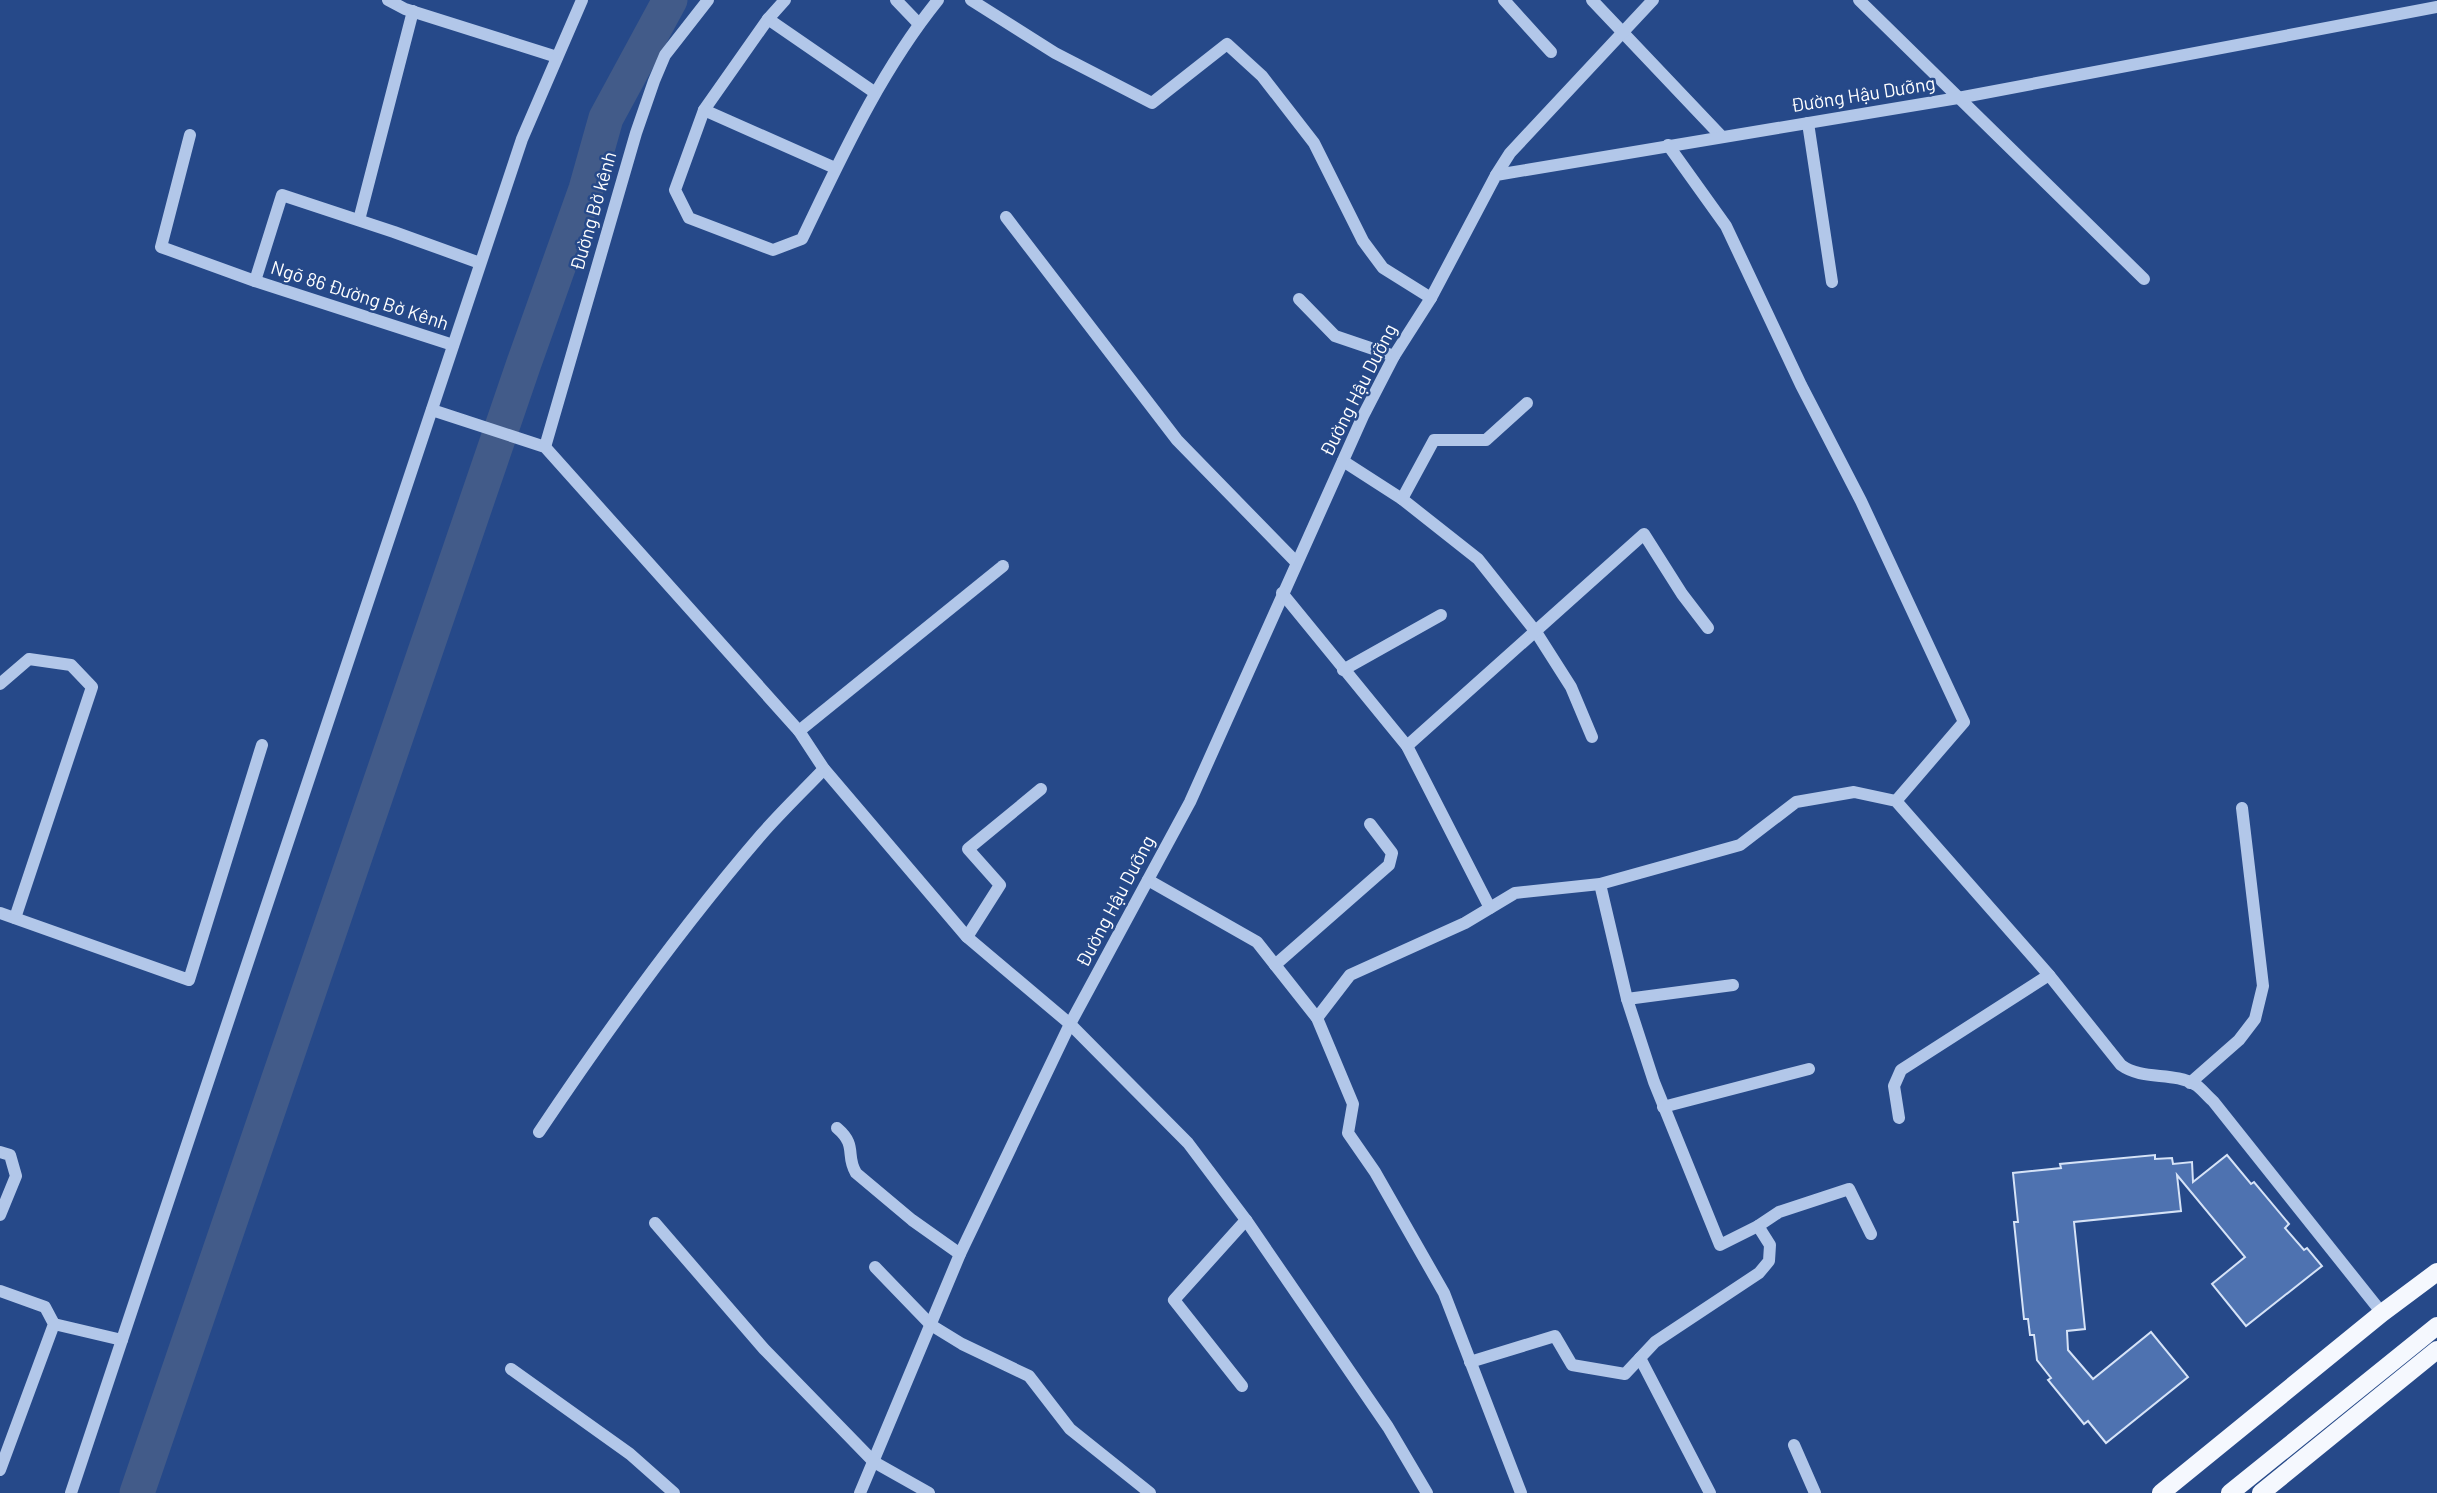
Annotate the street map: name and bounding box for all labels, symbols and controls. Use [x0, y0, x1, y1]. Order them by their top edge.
street label: Đường Hậu Dưỡng [1789, 71, 1937, 116]
street label: Đường Bờ kênh [565, 149, 621, 273]
street label: Ngõ 86 Đường Bờ Kênh [268, 255, 452, 334]
street label: Đường Hậu Dưỡng [1314, 320, 1401, 460]
street label: Đường Hậu Dưỡng [1070, 831, 1159, 971]

